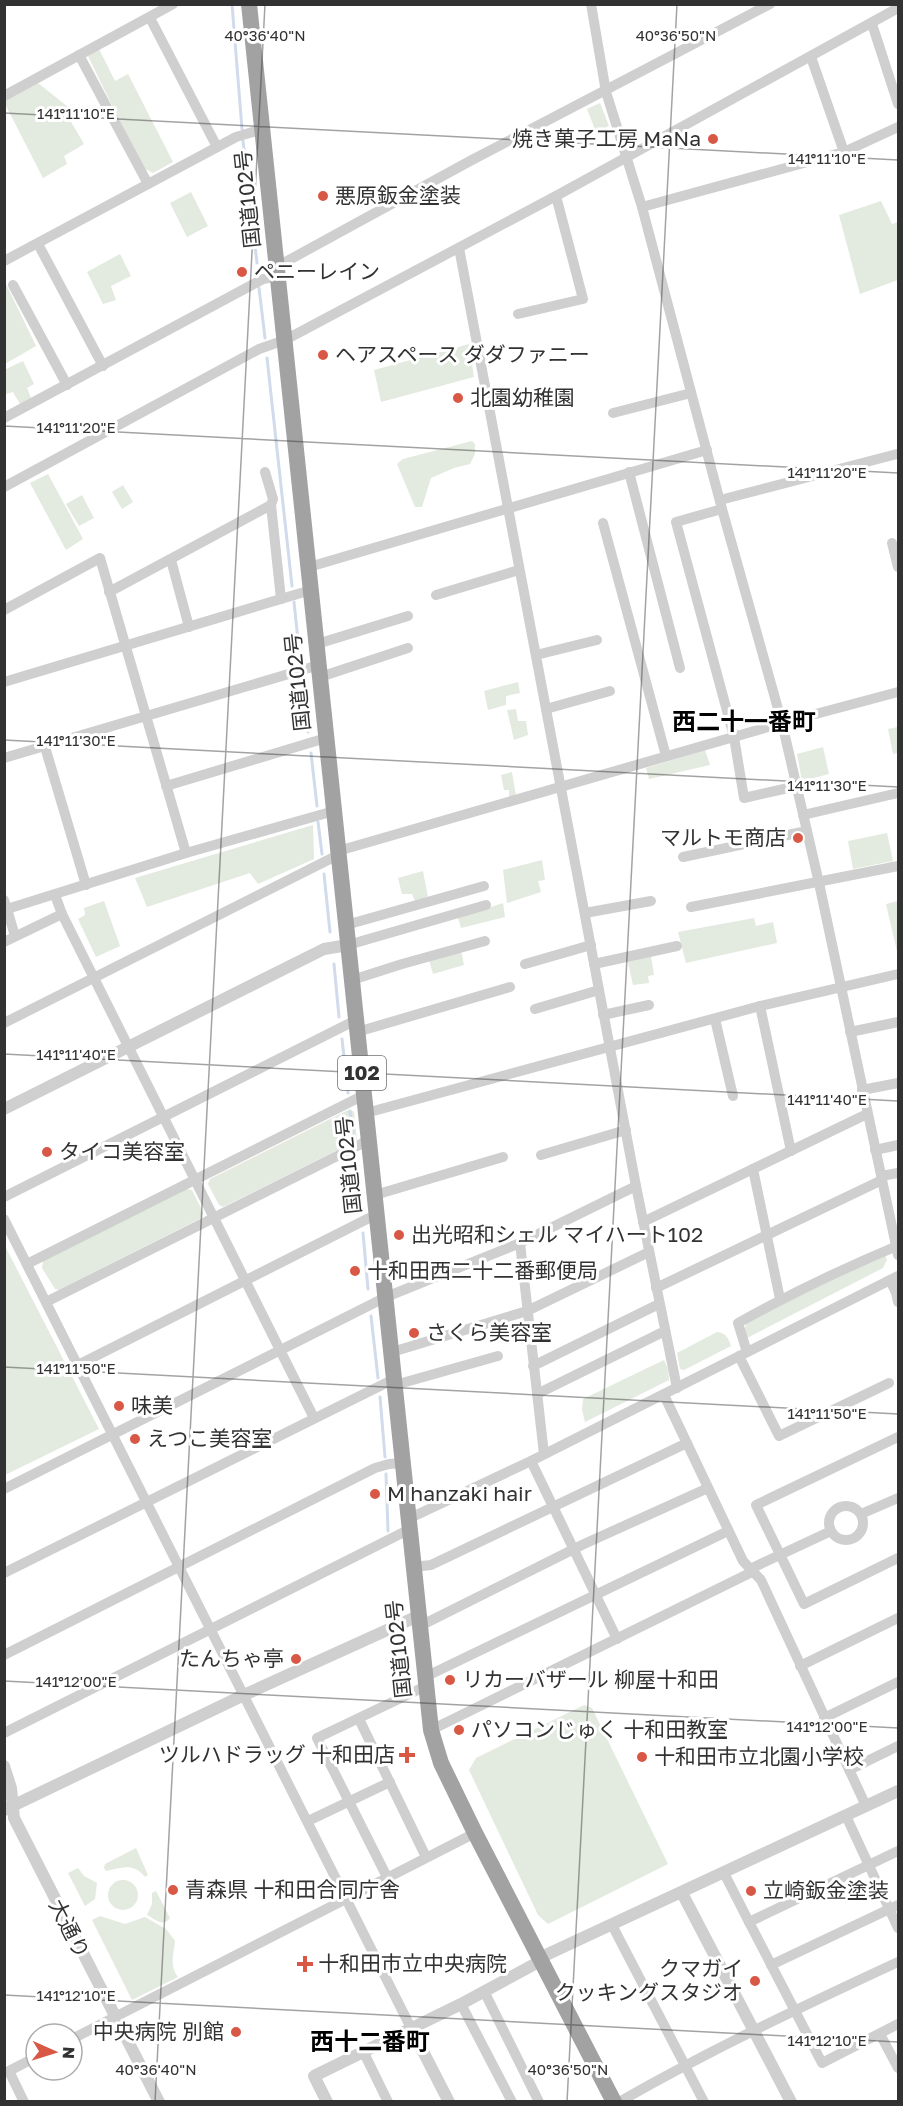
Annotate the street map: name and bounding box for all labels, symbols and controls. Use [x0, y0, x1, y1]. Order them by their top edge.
text: 40°36'40"N [224, 26, 306, 44]
text: 40°36'50"N [636, 26, 716, 44]
text: 141°11'10"E [37, 104, 115, 122]
place label: 焼き菓子工房 MaNa [512, 125, 701, 151]
marker: 焼き菓子工房 MaNa [706, 132, 720, 146]
street label: 国道102号 [229, 149, 265, 249]
text: 141°11'10"E [788, 149, 866, 167]
place label: 悪原鈑金塗装 [335, 182, 461, 208]
marker: 悪原鈑金塗装 [316, 189, 330, 203]
place label: ペニーレイン [254, 258, 380, 284]
marker: ペニーレイン [235, 265, 249, 279]
place label: ヘアスペース ダダファニー [335, 341, 590, 367]
marker: ヘアスペース ダダファニー [316, 348, 330, 362]
place label: 北園幼稚園 [470, 384, 575, 410]
marker: 北園幼稚園 [451, 391, 465, 405]
text: 141°11'20"E [36, 418, 116, 436]
text: 141°11'20"E [787, 463, 867, 481]
street label: 国道102号 [279, 632, 315, 732]
district label: 西二十一番町 [672, 706, 816, 735]
text: 141°11'30"E [36, 731, 116, 749]
text: 141°11'30"E [787, 776, 867, 794]
place label: マルトモ商店 [660, 824, 786, 850]
marker: マルトモ商店 [791, 831, 805, 845]
text: 141°11'40"E [36, 1045, 116, 1063]
road number: 102 [338, 1056, 386, 1090]
text: 141°11'40"E [787, 1090, 867, 1108]
street label: 国道102号 [330, 1115, 366, 1215]
place label: タイコ美容室 [59, 1138, 185, 1164]
marker: タイコ美容室 [40, 1145, 54, 1159]
place label: 出光昭和シェル マイハート102 [411, 1221, 703, 1247]
marker: 出光昭和シェル マイハート102 [392, 1228, 406, 1242]
place label: 十和田西二十二番郵便局 [367, 1257, 598, 1283]
marker: 十和田西二十二番郵便局 [348, 1264, 362, 1278]
place label: さくら美容室 [426, 1319, 552, 1345]
marker: さくら美容室 [407, 1326, 421, 1340]
text: 141°11'50"E [36, 1359, 116, 1377]
place label: 味美 [131, 1392, 173, 1418]
marker: 味美 [112, 1399, 126, 1413]
text: 141°11'50"E [787, 1404, 867, 1422]
place label: えつこ美容室 [147, 1425, 272, 1451]
marker: えつこ美容室 [128, 1432, 142, 1446]
place label: M hanzaki hair [387, 1480, 532, 1506]
marker: M hanzaki hair [368, 1487, 382, 1501]
street label: 国道102号 [380, 1599, 416, 1699]
place label: たんちゃ亭 [179, 1645, 284, 1671]
marker: たんちゃ亭 [289, 1652, 303, 1666]
place label: リカーバザール 柳屋十和田 [462, 1666, 719, 1692]
text: 141°12'00"E [35, 1672, 117, 1690]
marker: リカーバザール 柳屋十和田 [443, 1673, 457, 1687]
place label: パソコンじゅく 十和田教室 [471, 1716, 728, 1742]
text: 141°12'00"E [786, 1717, 868, 1735]
marker: パソコンじゅく 十和田教室 [452, 1723, 466, 1737]
place label: ツルハドラッグ 十和田店 [159, 1741, 395, 1767]
place label: 十和田市立北園小学校 [654, 1743, 864, 1769]
marker: ツルハドラッグ 十和田店 [400, 1748, 414, 1762]
marker: 十和田市立北園小学校 [635, 1750, 649, 1764]
place label: 青森県 十和田合同庁舎 [185, 1876, 400, 1902]
place label: 立崎鈑金塗装 [763, 1877, 889, 1903]
marker: 青森県 十和田合同庁舎 [166, 1883, 180, 1897]
marker: 立崎鈑金塗装 [744, 1884, 758, 1898]
street label: 大通り [44, 1895, 96, 1963]
place label: 十和田市立中央病院 [318, 1950, 507, 1976]
marker: 十和田市立中央病院 [296, 1955, 314, 1973]
place label: クマガイ クッキングスタジオ [555, 1955, 743, 2005]
marker: クマガイ クッキングスタジオ [748, 1974, 762, 1988]
text: 141°12'10"E [36, 1986, 116, 2004]
place label: 中央病院 別館 [93, 2018, 224, 2044]
north arrow [24, 2022, 84, 2082]
marker: 中央病院 別館 [229, 2025, 243, 2039]
district label: 西十二番町 [310, 2026, 430, 2055]
text: 141°12'10"E [787, 2031, 867, 2049]
text: N [59, 2046, 79, 2059]
text: 40°36'40"N [115, 2060, 197, 2078]
text: 40°36'50"N [528, 2060, 608, 2078]

